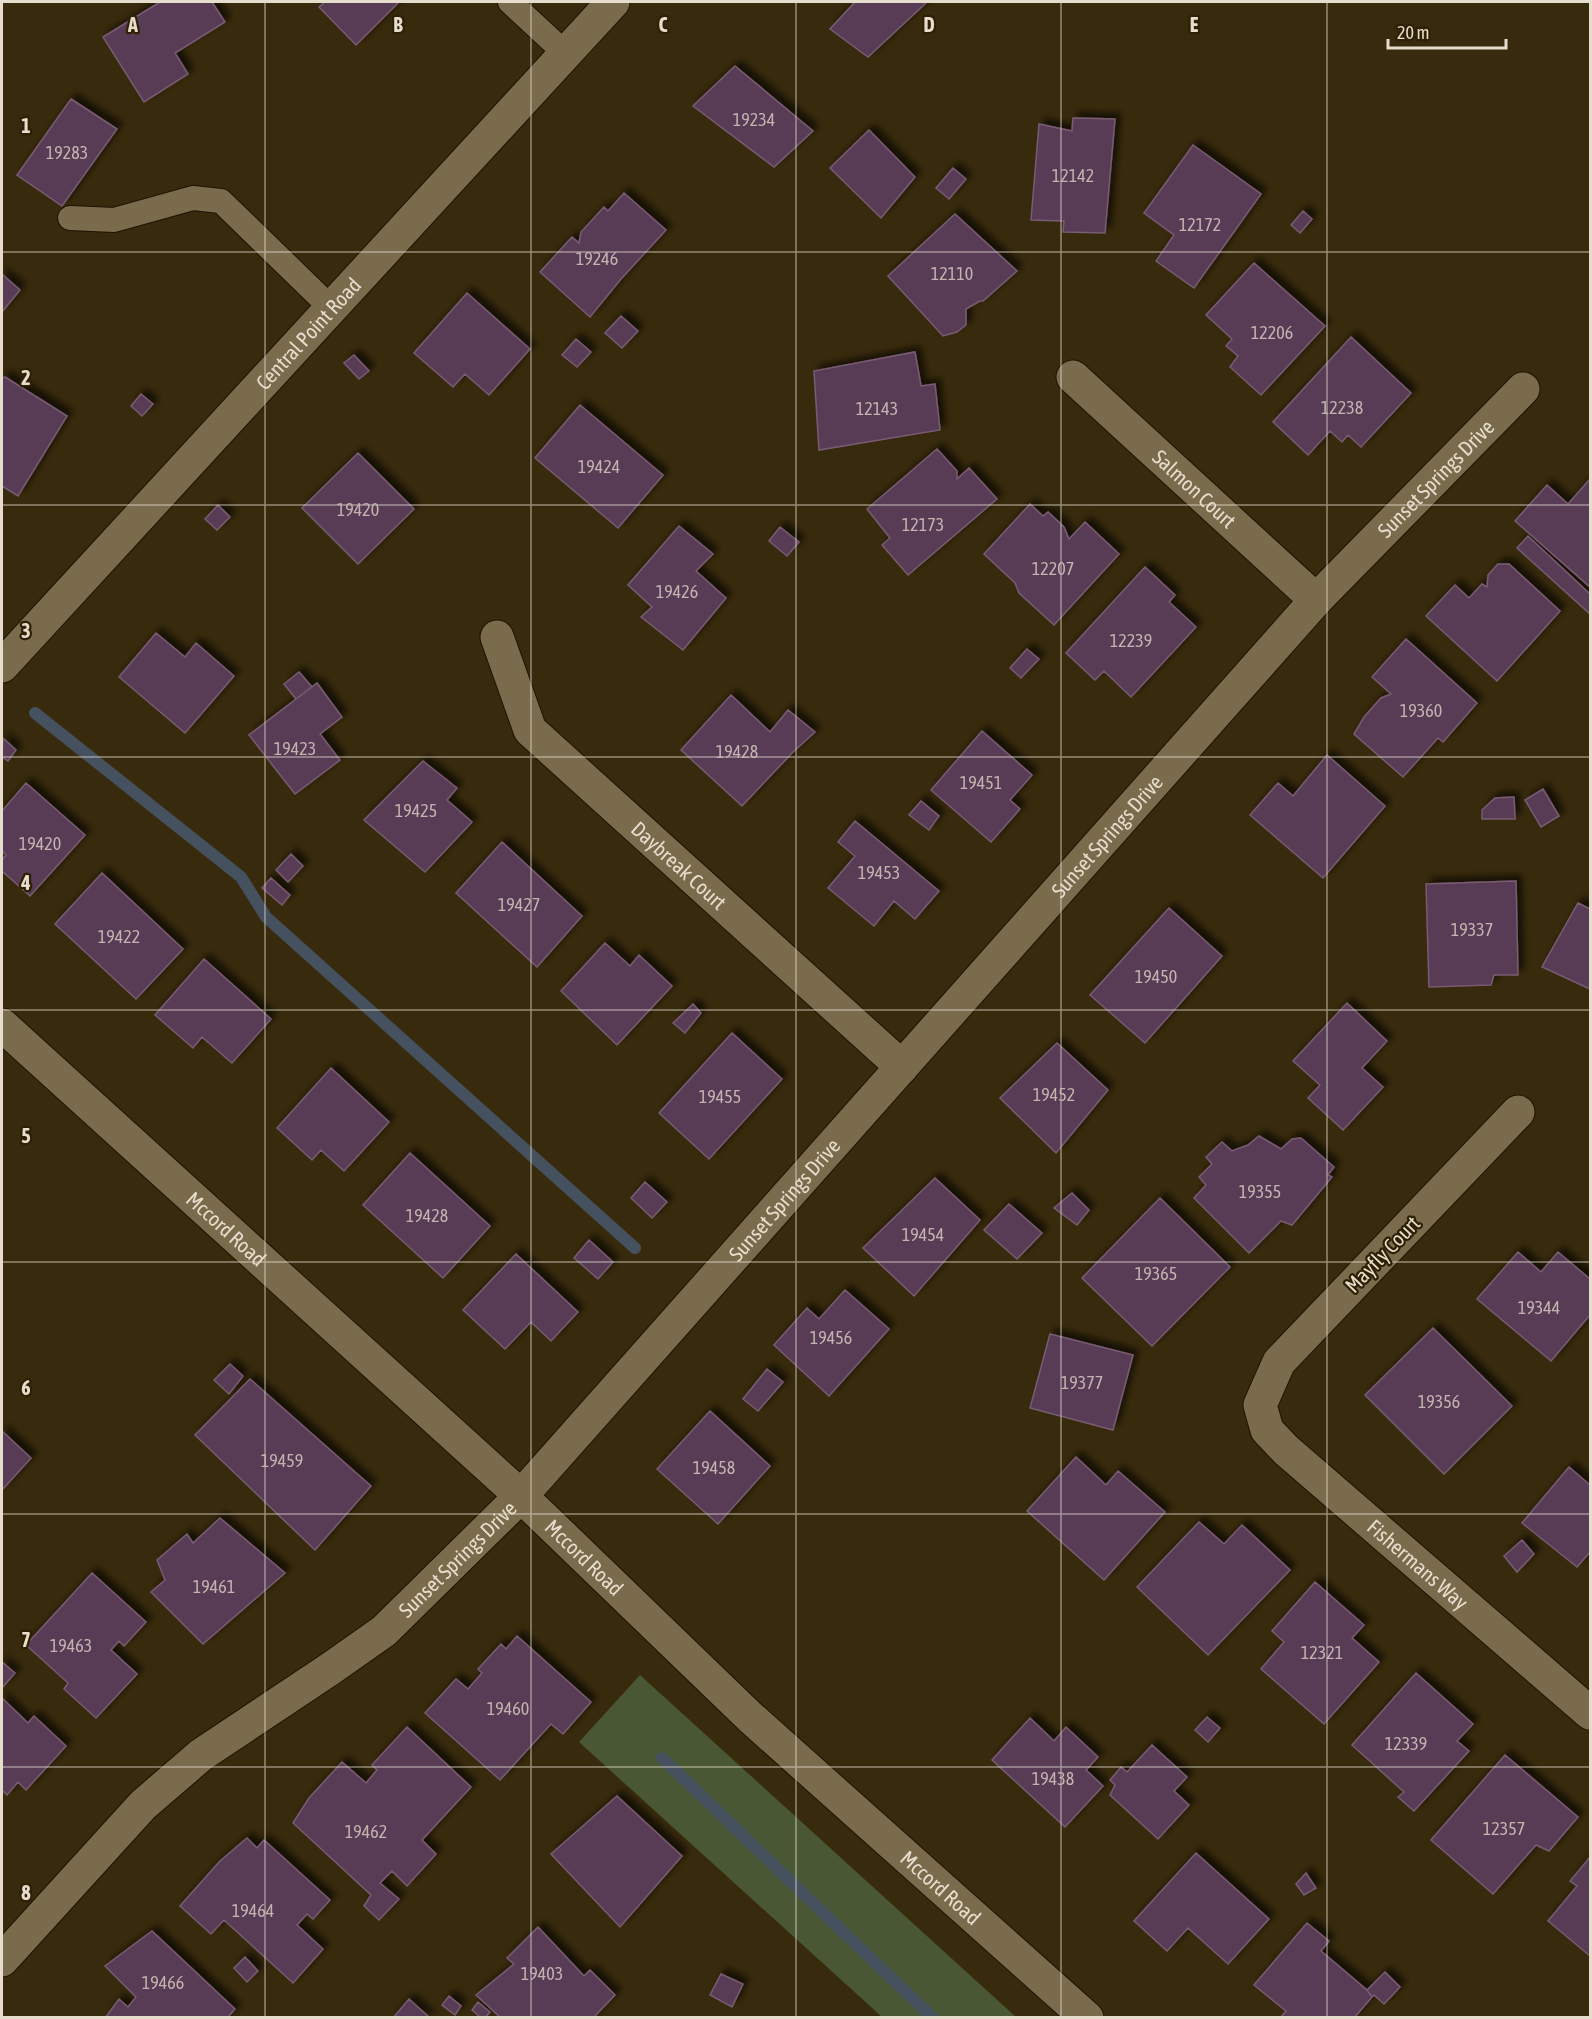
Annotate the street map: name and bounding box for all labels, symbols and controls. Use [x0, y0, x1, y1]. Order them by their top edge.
scale bar [1388, 12, 1506, 50]
text: A [127, 13, 138, 36]
text: B [393, 13, 403, 36]
text: C [659, 13, 668, 36]
text: D [923, 13, 935, 36]
text: E [1190, 13, 1199, 36]
text: 20 m [1397, 22, 1429, 43]
house number: 19234 [733, 109, 775, 130]
text: 1 [21, 114, 31, 137]
house number: 19283 [46, 142, 88, 163]
house number: 12142 [1052, 165, 1094, 186]
house number: 12172 [1179, 214, 1221, 235]
house number: 19246 [576, 248, 618, 269]
house number: 12110 [931, 263, 973, 284]
street label: Central Point Road [251, 273, 365, 394]
house number: 12206 [1251, 322, 1293, 343]
text: 2 [21, 366, 31, 389]
house number: 12238 [1321, 397, 1363, 418]
house number: 12143 [856, 398, 898, 419]
street label: Sunset Springs Drive [1373, 414, 1498, 542]
street label: Salmon Court [1148, 445, 1241, 532]
house number: 19424 [578, 456, 620, 477]
house number: 19420 [337, 499, 379, 520]
house number: 12173 [902, 514, 944, 535]
house number: 12207 [1032, 558, 1074, 579]
house number: 19426 [656, 581, 698, 602]
text: 3 [21, 619, 31, 642]
house number: 12239 [1110, 630, 1152, 651]
house number: 19360 [1400, 700, 1442, 721]
house number: 19423 [274, 738, 316, 759]
house number: 19428 [716, 741, 758, 762]
street label: Sunset Springs Drive [1046, 770, 1167, 902]
house number: 19451 [960, 772, 1002, 793]
house number: 19425 [395, 800, 437, 821]
street label: Daybreak Court [627, 816, 731, 914]
house number: 19420 [19, 833, 61, 854]
house number: 19453 [858, 862, 900, 883]
text: 4 [20, 871, 31, 894]
house number: 19427 [498, 894, 540, 915]
house number: 19337 [1451, 919, 1493, 940]
house number: 19422 [98, 926, 140, 947]
house number: 19450 [1135, 966, 1177, 987]
house number: 19452 [1033, 1084, 1075, 1105]
house number: 19455 [699, 1086, 741, 1107]
text: 5 [21, 1124, 31, 1147]
street label: Sunset Springs Drive [724, 1133, 845, 1265]
house number: 19355 [1239, 1181, 1281, 1202]
street label: Mccord Road [182, 1187, 271, 1271]
house number: 19428 [406, 1205, 448, 1226]
street label: Mayfly Court [1340, 1211, 1424, 1297]
house number: 19454 [902, 1224, 944, 1245]
house number: 19365 [1135, 1263, 1177, 1284]
house number: 19344 [1518, 1297, 1560, 1318]
house number: 19456 [810, 1327, 852, 1348]
house number: 19377 [1061, 1372, 1103, 1393]
text: 6 [21, 1376, 31, 1399]
house number: 19356 [1418, 1391, 1460, 1412]
house number: 19459 [261, 1450, 303, 1471]
house number: 19458 [693, 1457, 735, 1478]
street label: Sunset Springs Drive [394, 1496, 521, 1622]
street label: Mccord Road [541, 1514, 628, 1600]
street label: Fishermans Way [1363, 1514, 1473, 1614]
house number: 19461 [193, 1576, 235, 1597]
text: 7 [21, 1628, 31, 1651]
house number: 19463 [50, 1635, 92, 1656]
house number: 12321 [1301, 1642, 1343, 1663]
house number: 19460 [487, 1698, 529, 1719]
house number: 12339 [1385, 1733, 1427, 1754]
house number: 19438 [1032, 1768, 1074, 1789]
house number: 12357 [1483, 1818, 1525, 1839]
house number: 19462 [345, 1821, 387, 1842]
street label: Mccord Road [896, 1846, 986, 1929]
text: 8 [21, 1881, 31, 1904]
house number: 19464 [232, 1900, 274, 1921]
house number: 19403 [521, 1963, 563, 1984]
house number: 19466 [142, 1972, 184, 1993]

